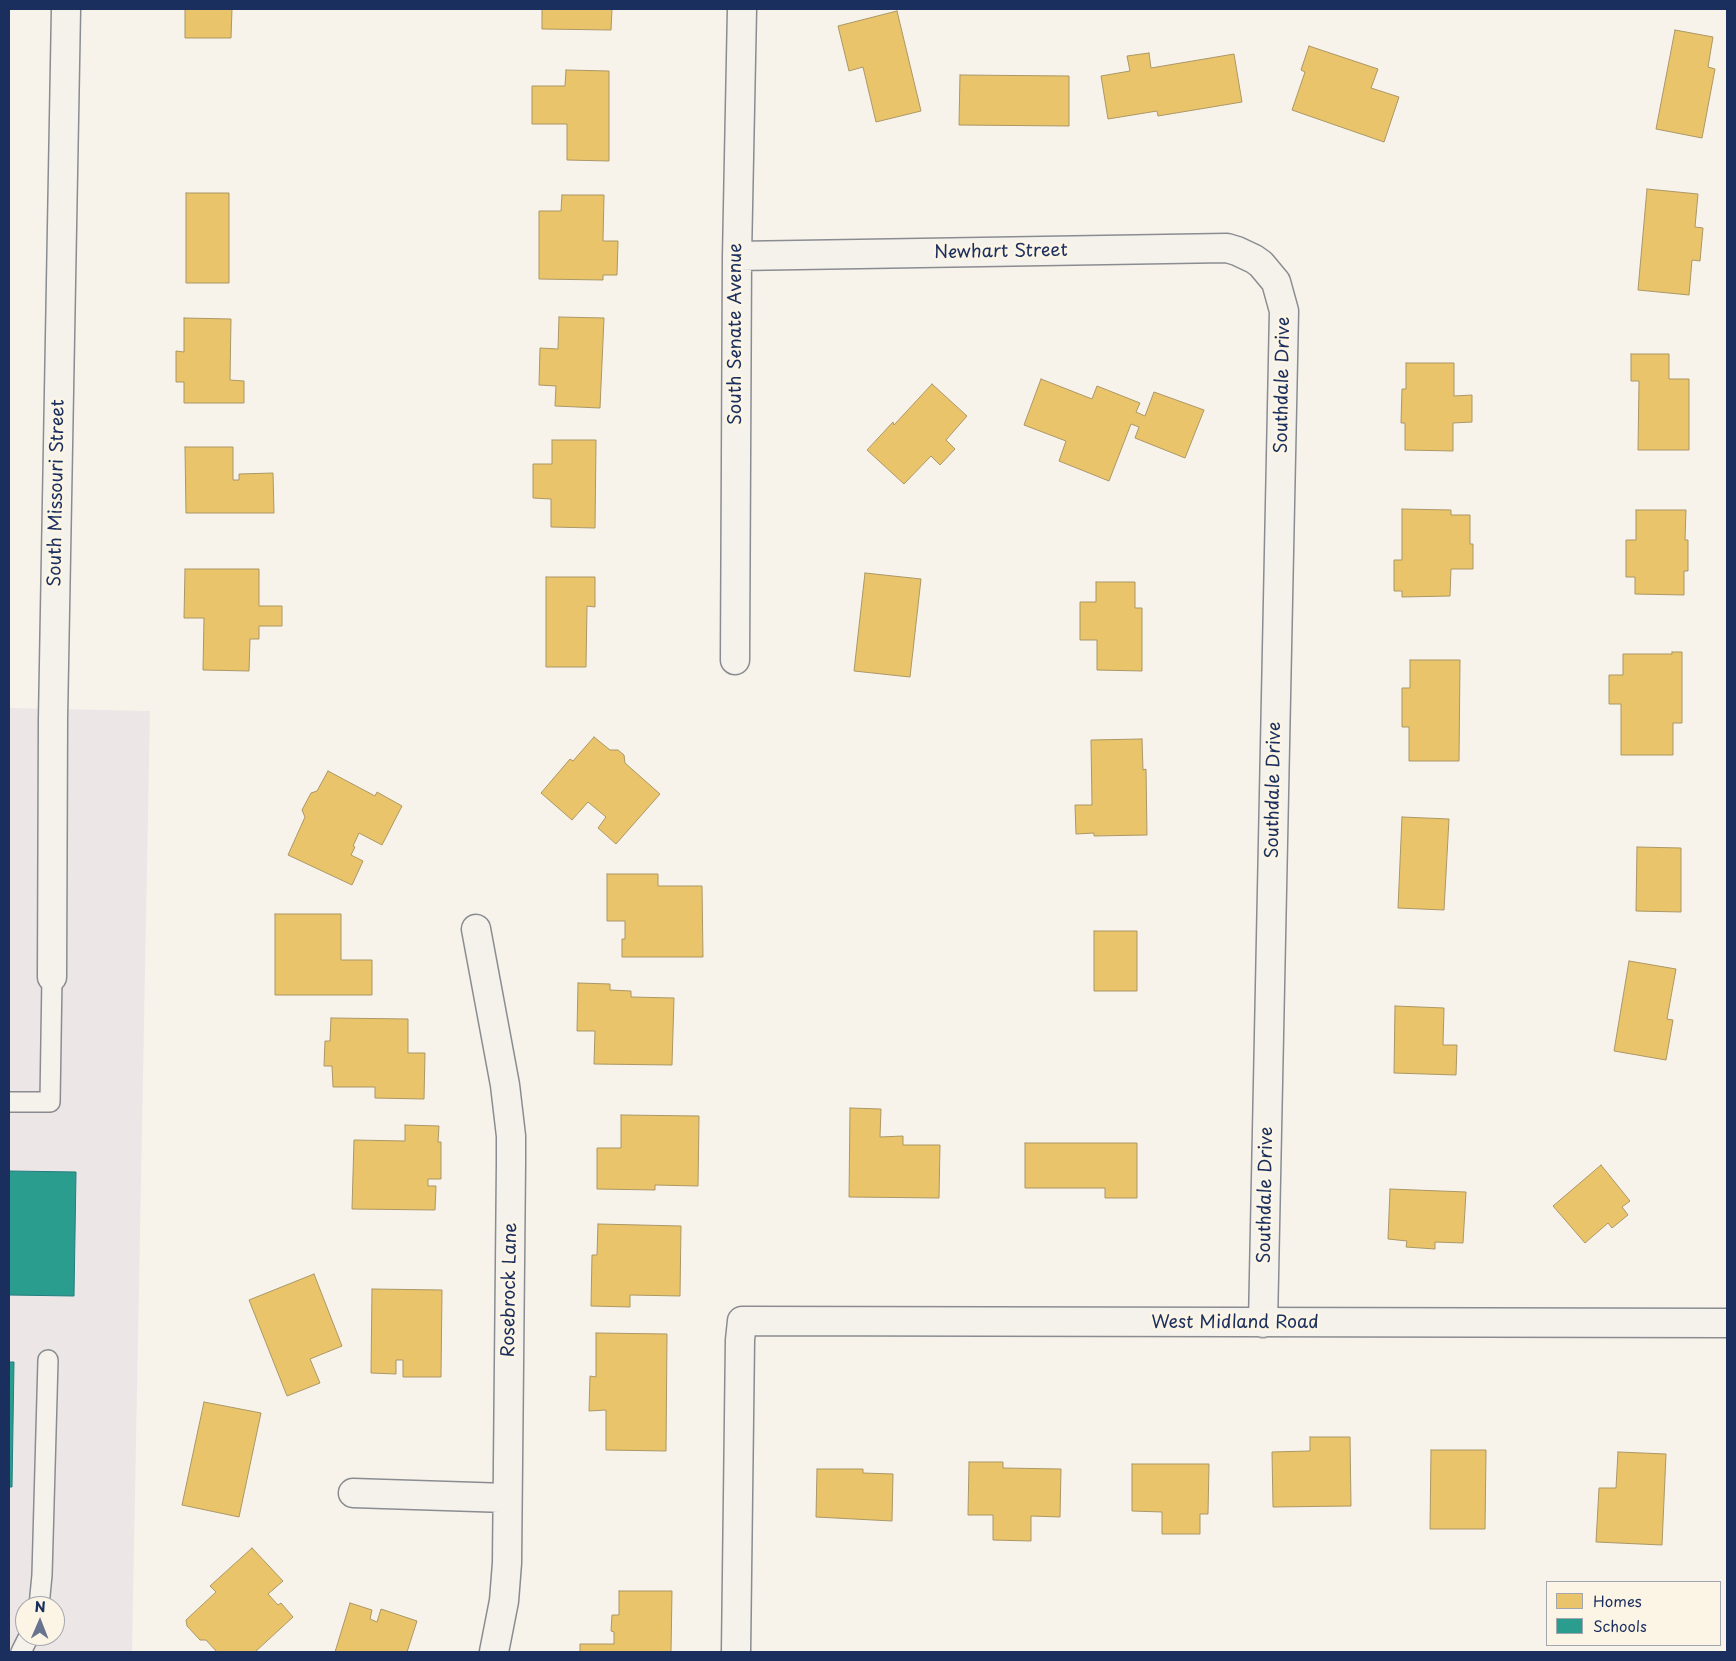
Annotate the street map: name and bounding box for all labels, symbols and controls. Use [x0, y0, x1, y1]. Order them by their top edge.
street label: Newhart Street [934, 240, 1068, 264]
street label: South Senate Avenue [725, 243, 747, 425]
street label: Southdale Drive [1271, 316, 1295, 454]
street label: South Missouri Street [45, 399, 69, 587]
street label: Southdale Drive [1262, 721, 1286, 859]
street label: Southdale Drive [1254, 1126, 1278, 1264]
street label: Rosebrock Lane [498, 1222, 522, 1358]
street label: West Midland Road [1151, 1312, 1319, 1334]
legend [1546, 1581, 1721, 1646]
text: Homes [1593, 1589, 1642, 1612]
north arrow [15, 1596, 65, 1646]
text: N [35, 1596, 46, 1617]
text: Schools [1593, 1614, 1647, 1637]

